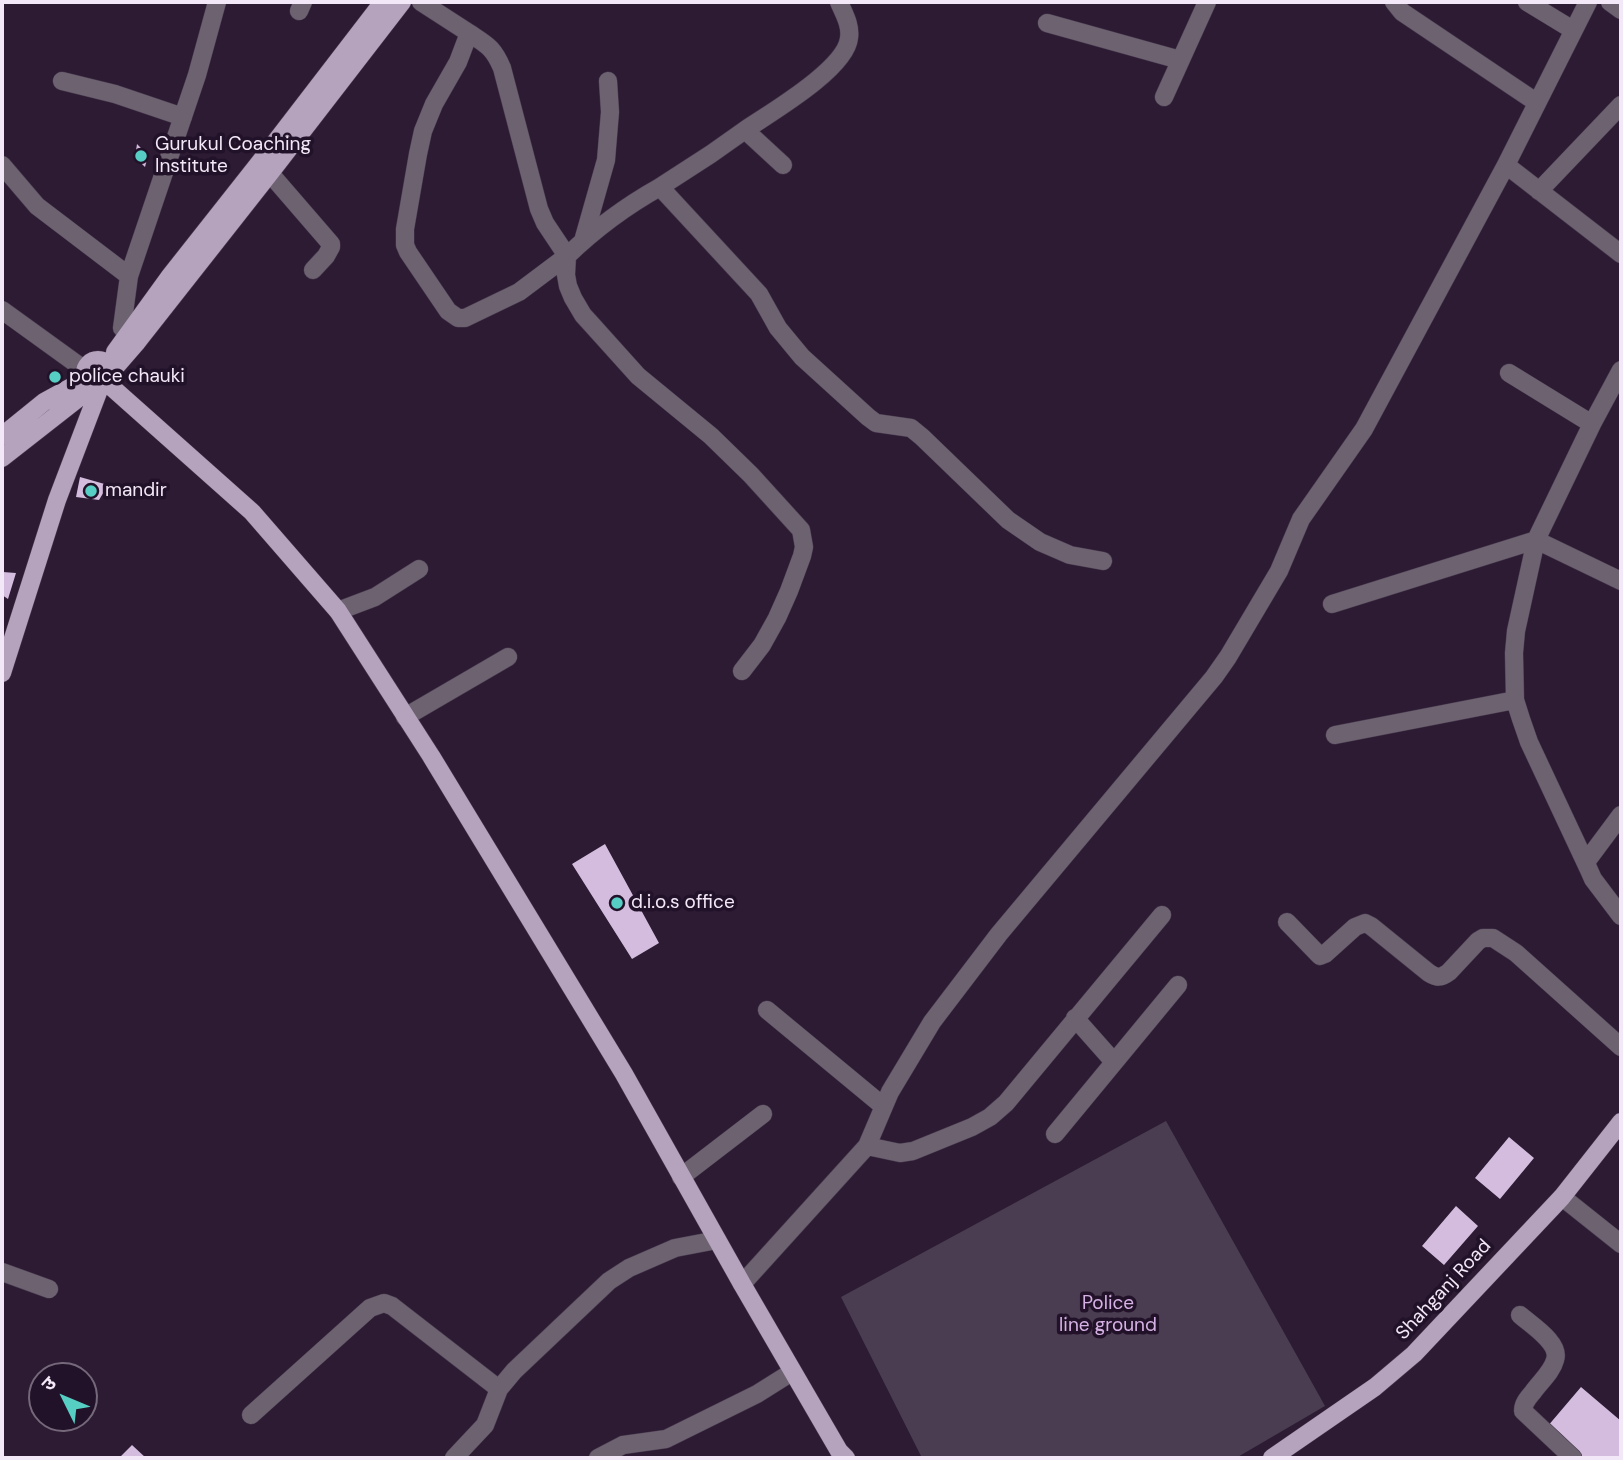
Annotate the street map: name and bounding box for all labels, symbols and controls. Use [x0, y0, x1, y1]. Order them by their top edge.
place label: Gurukul Coaching Institute [155, 134, 311, 178]
marker: Gurukul Coaching Institute [133, 148, 149, 164]
place label: police chauki [69, 366, 185, 388]
marker: police chauki [47, 369, 63, 385]
place label: mandir [105, 480, 167, 502]
marker: mandir [83, 483, 99, 499]
place label: d.i.o.s office [631, 892, 735, 914]
marker: d.i.o.s office [609, 895, 625, 911]
street label: Shahganj Road [1392, 1235, 1496, 1345]
park label: Police line ground [1059, 1293, 1157, 1337]
north arrow [28, 1362, 98, 1432]
text: उ [36, 1371, 62, 1396]

